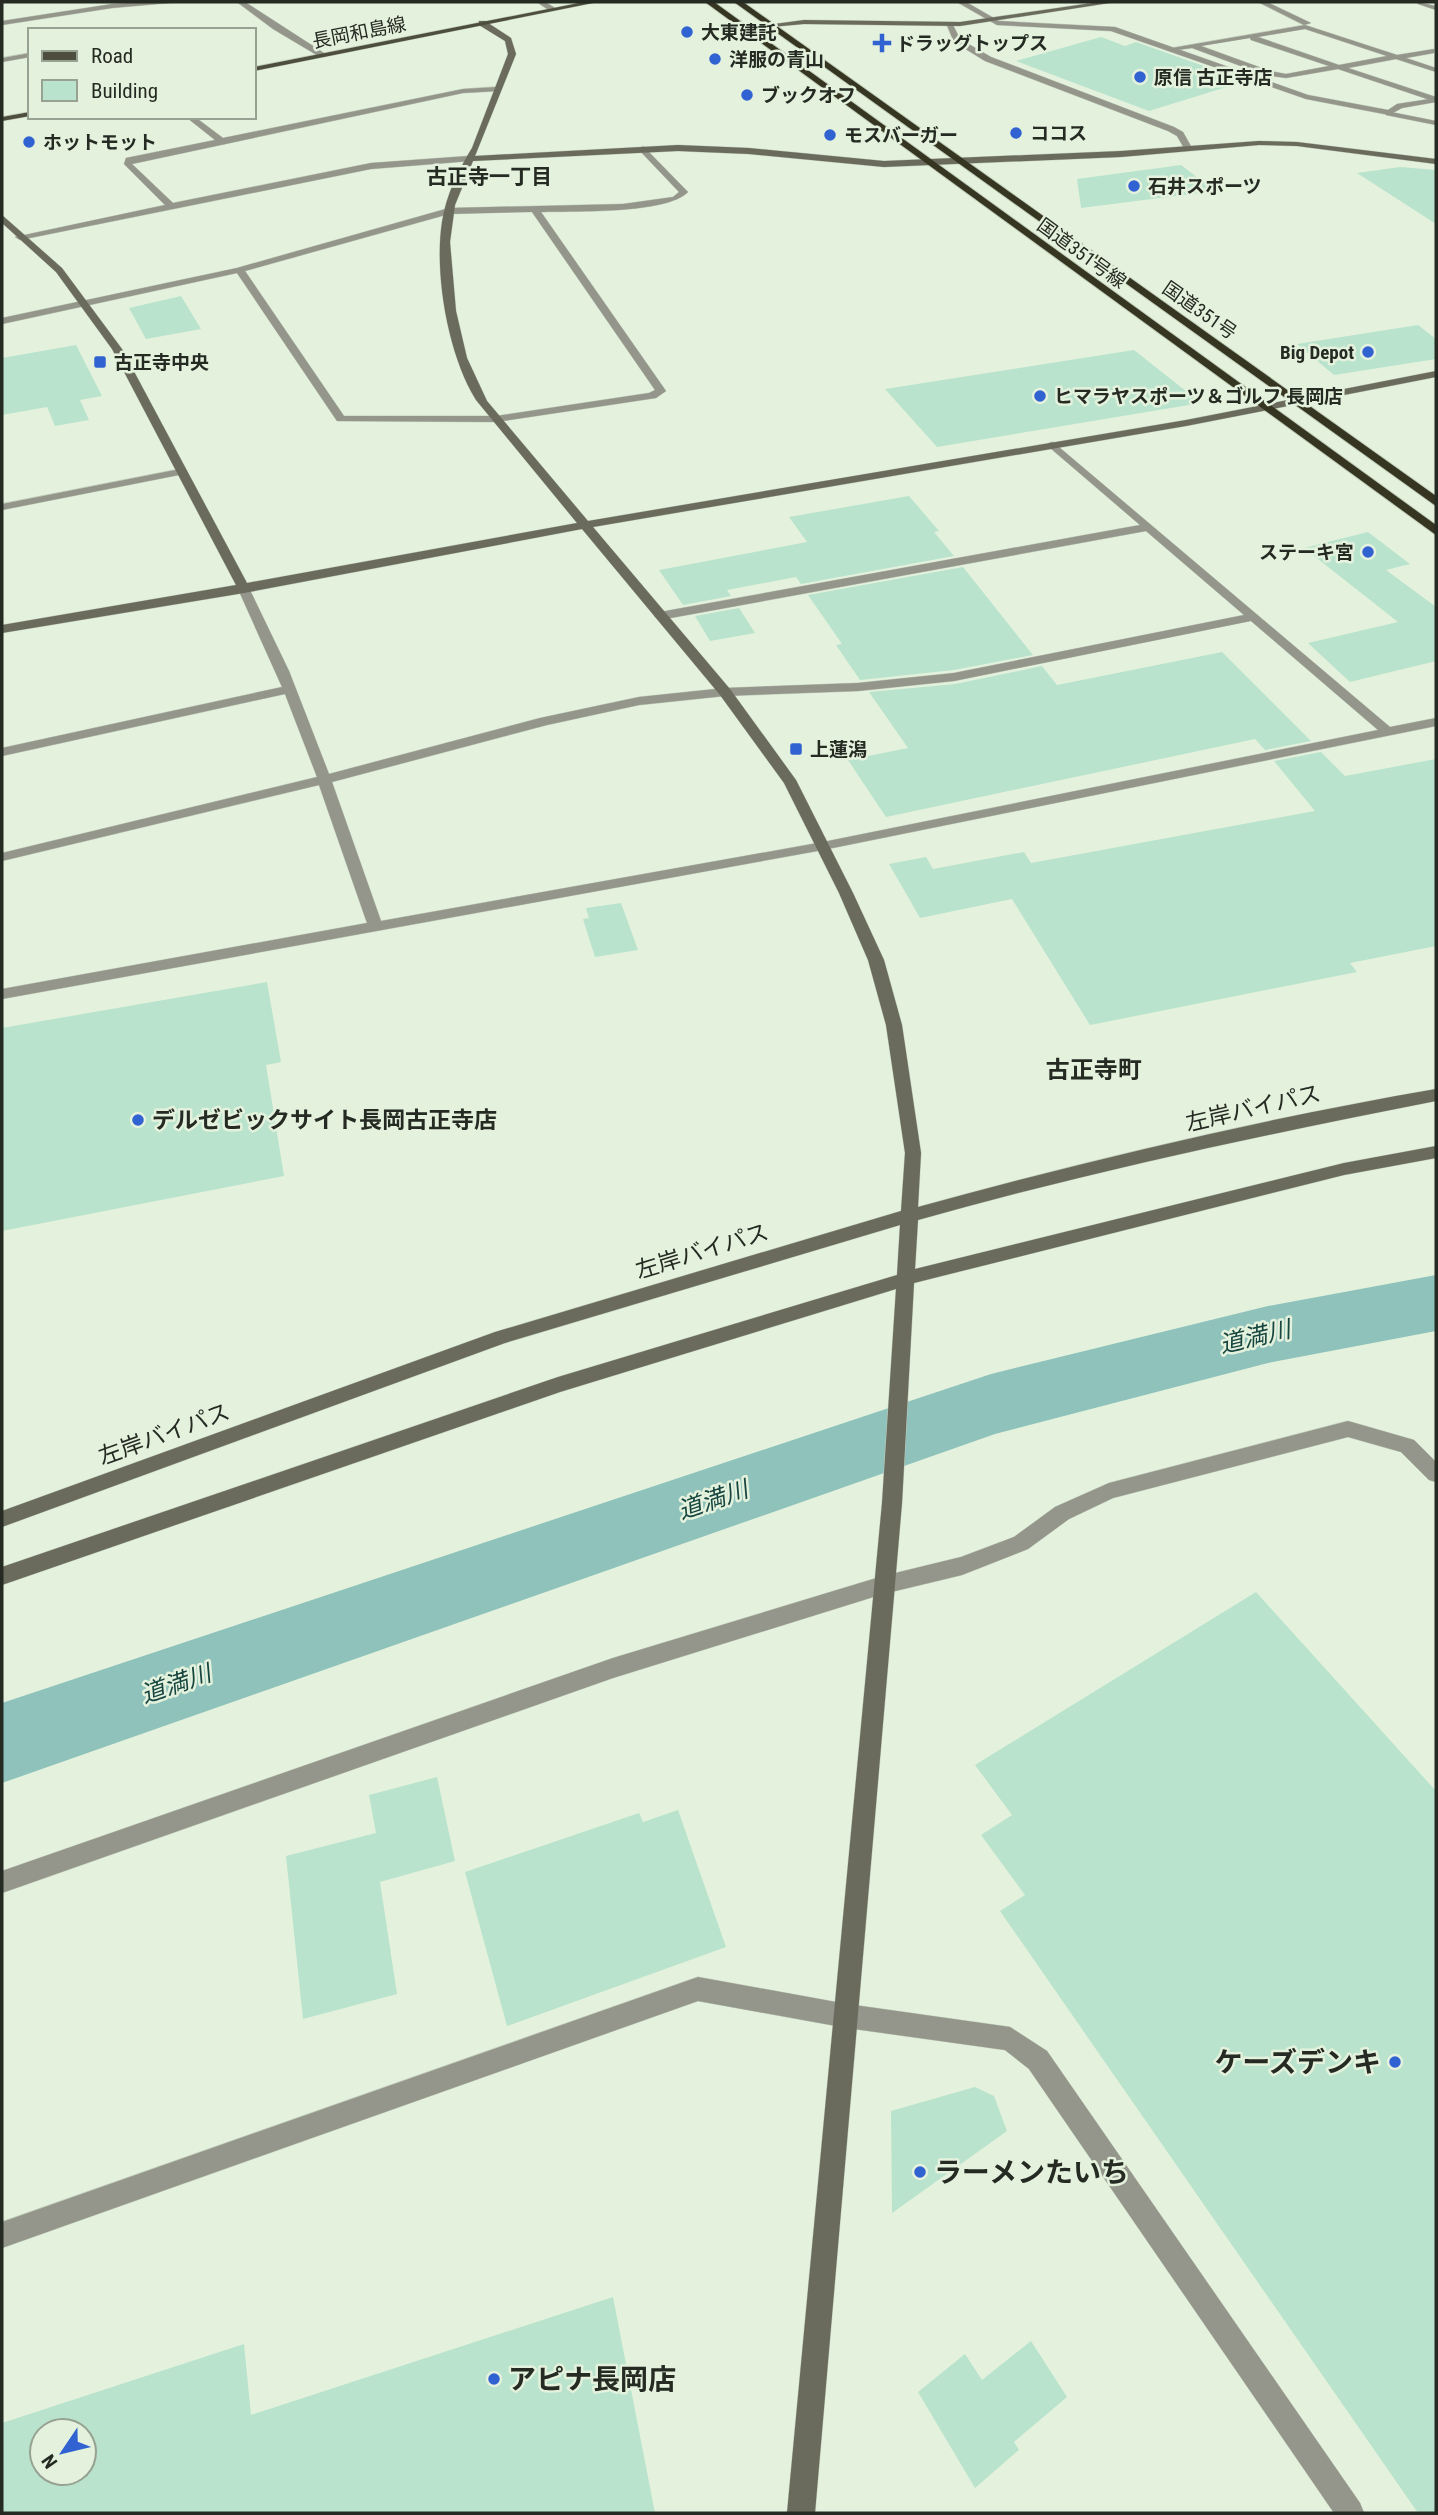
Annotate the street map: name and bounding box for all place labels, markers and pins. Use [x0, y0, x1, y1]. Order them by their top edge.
place label: 大東建託 [701, 21, 777, 44]
marker: 大東建託 [679, 24, 695, 40]
place label: ドラッグトップス [896, 32, 1048, 55]
marker: ドラッグトップス [874, 35, 890, 51]
place label: 洋服の青山 [729, 48, 824, 71]
marker: 洋服の青山 [707, 51, 723, 67]
place label: 原信 古正寺店 [1154, 66, 1272, 89]
marker: 原信 古正寺店 [1132, 69, 1148, 85]
place label: ブックオフ [761, 84, 856, 107]
marker: ブックオフ [739, 87, 755, 103]
place label: ココス [1030, 122, 1087, 145]
place label: モスバーガー [844, 124, 958, 147]
marker: ココス [1008, 125, 1024, 141]
marker: モスバーガー [822, 127, 838, 143]
place label: ホットモット [43, 131, 157, 154]
marker: ホットモット [21, 134, 37, 150]
place label: 石井スポーツ [1148, 175, 1262, 198]
marker: 石井スポーツ [1126, 178, 1142, 194]
place label: Big Depot [1280, 341, 1354, 364]
marker: Big Depot [1360, 344, 1376, 360]
place label: 古正寺中央 [114, 351, 209, 374]
marker: 古正寺中央 [92, 354, 108, 370]
place label: ヒマラヤスポーツ＆ゴルフ 長岡店 [1054, 385, 1343, 408]
marker: ヒマラヤスポーツ＆ゴルフ 長岡店 [1032, 388, 1048, 404]
place label: ステーキ宮 [1259, 541, 1354, 564]
marker: ステーキ宮 [1360, 544, 1376, 560]
place label: 上蓮潟 [810, 738, 867, 761]
marker: 上蓮潟 [788, 741, 804, 757]
place label: デルゼビックサイト長岡古正寺店 [152, 1107, 497, 1134]
marker: デルゼビックサイト長岡古正寺店 [130, 1112, 146, 1128]
place label: ケーズデンキ [1214, 2046, 1381, 2079]
marker: ケーズデンキ [1387, 2054, 1403, 2070]
place label: ラーメンたいち [934, 2156, 1129, 2189]
marker: ラーメンたいち [912, 2164, 928, 2180]
place label: アピナ長岡店 [508, 2363, 676, 2396]
marker: アピナ長岡店 [486, 2371, 502, 2387]

